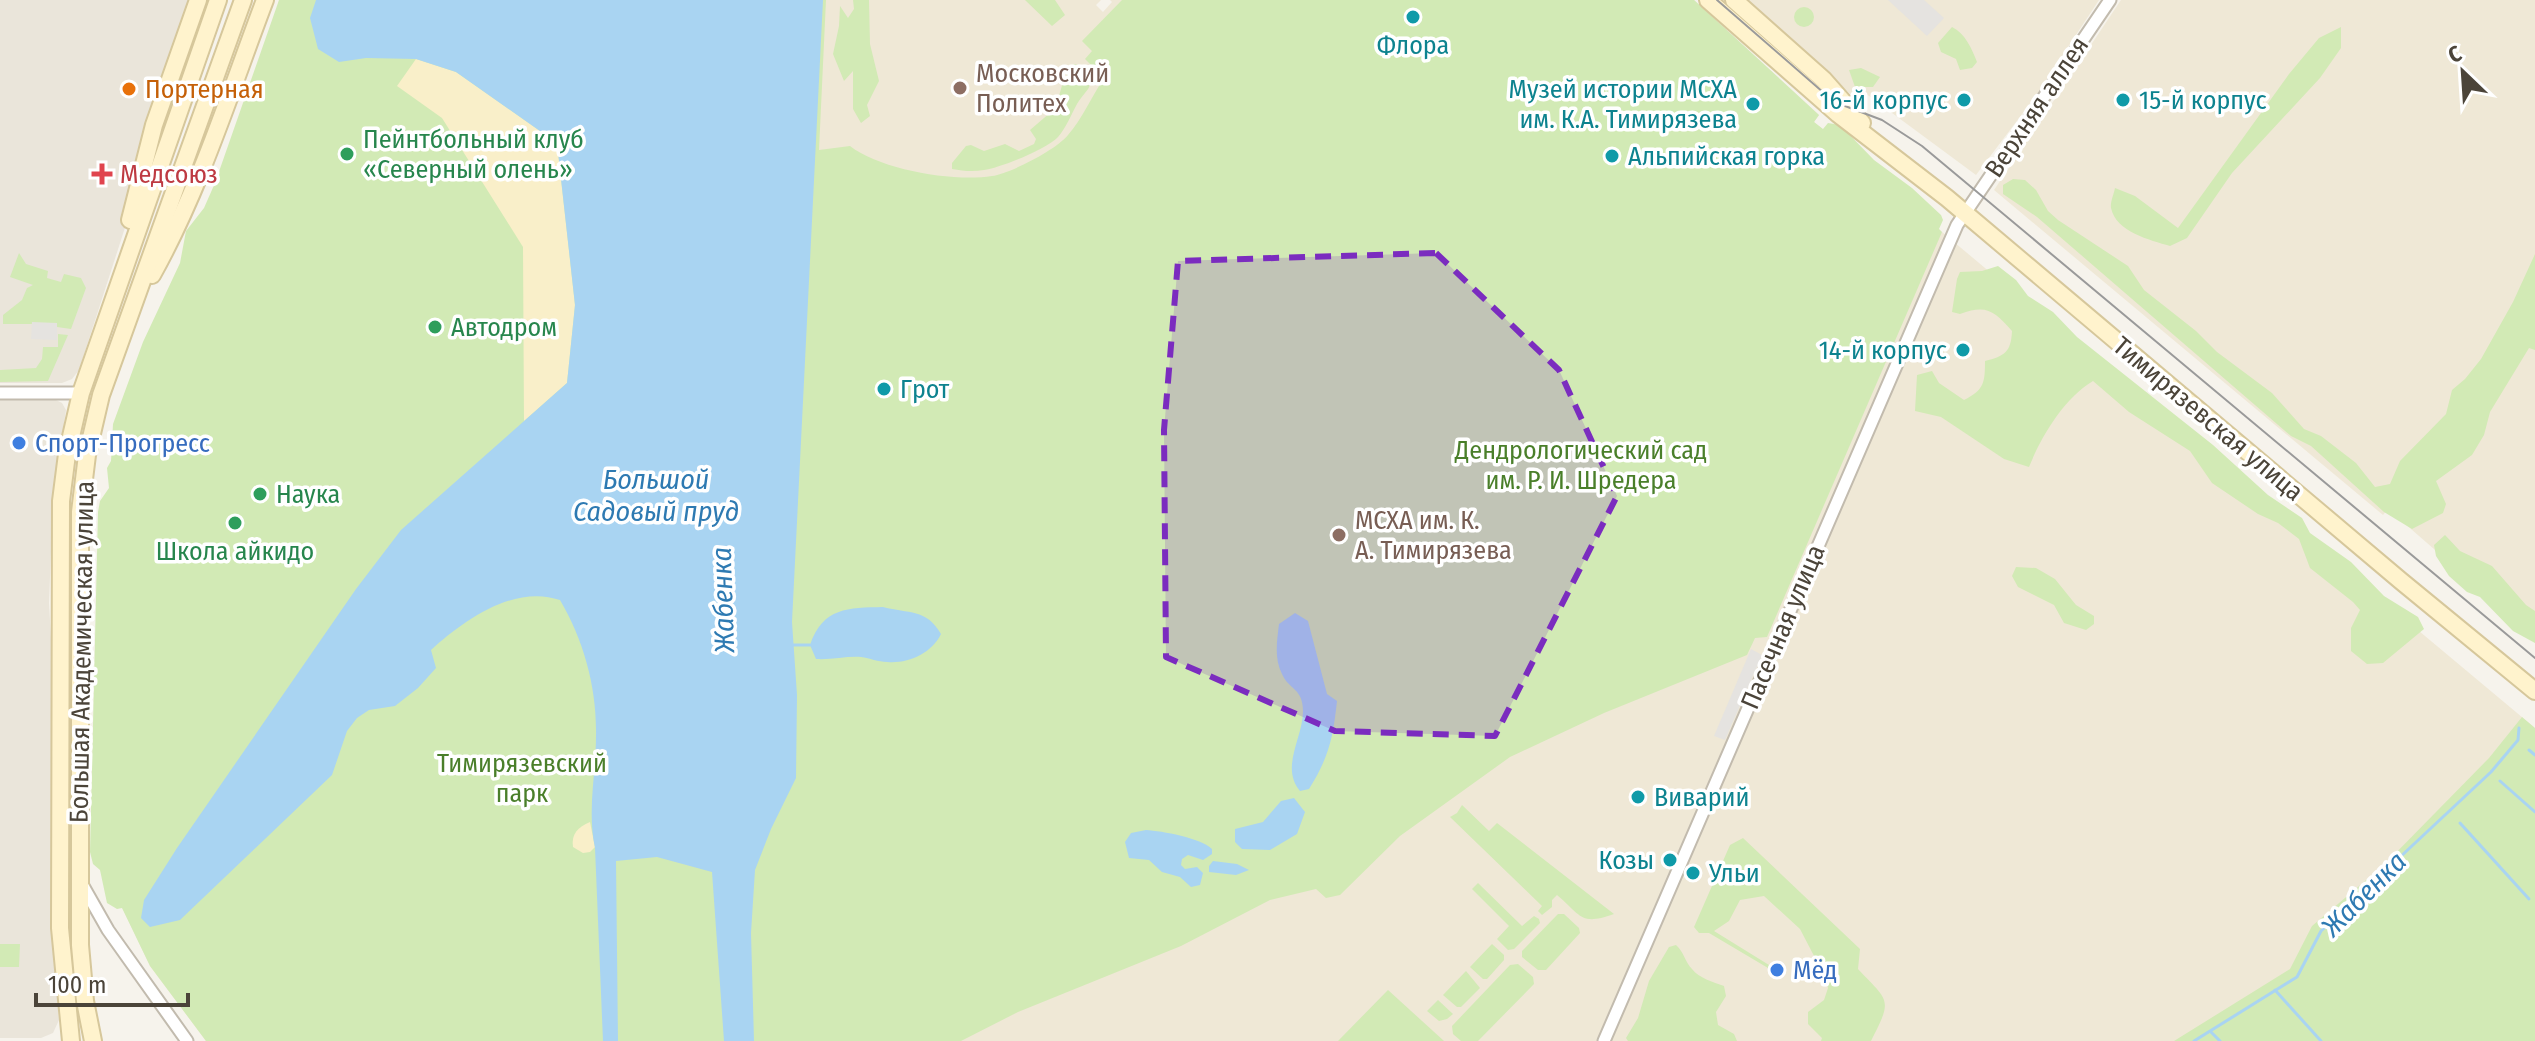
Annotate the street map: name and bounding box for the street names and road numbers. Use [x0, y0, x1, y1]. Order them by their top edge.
street label: Верхняя аллея [1979, 31, 2095, 183]
street label: Тимирязевская улица [2107, 330, 2309, 508]
street label: Большая Академическая улица [64, 481, 100, 823]
street label: Пасечная улица [1734, 540, 1832, 714]

